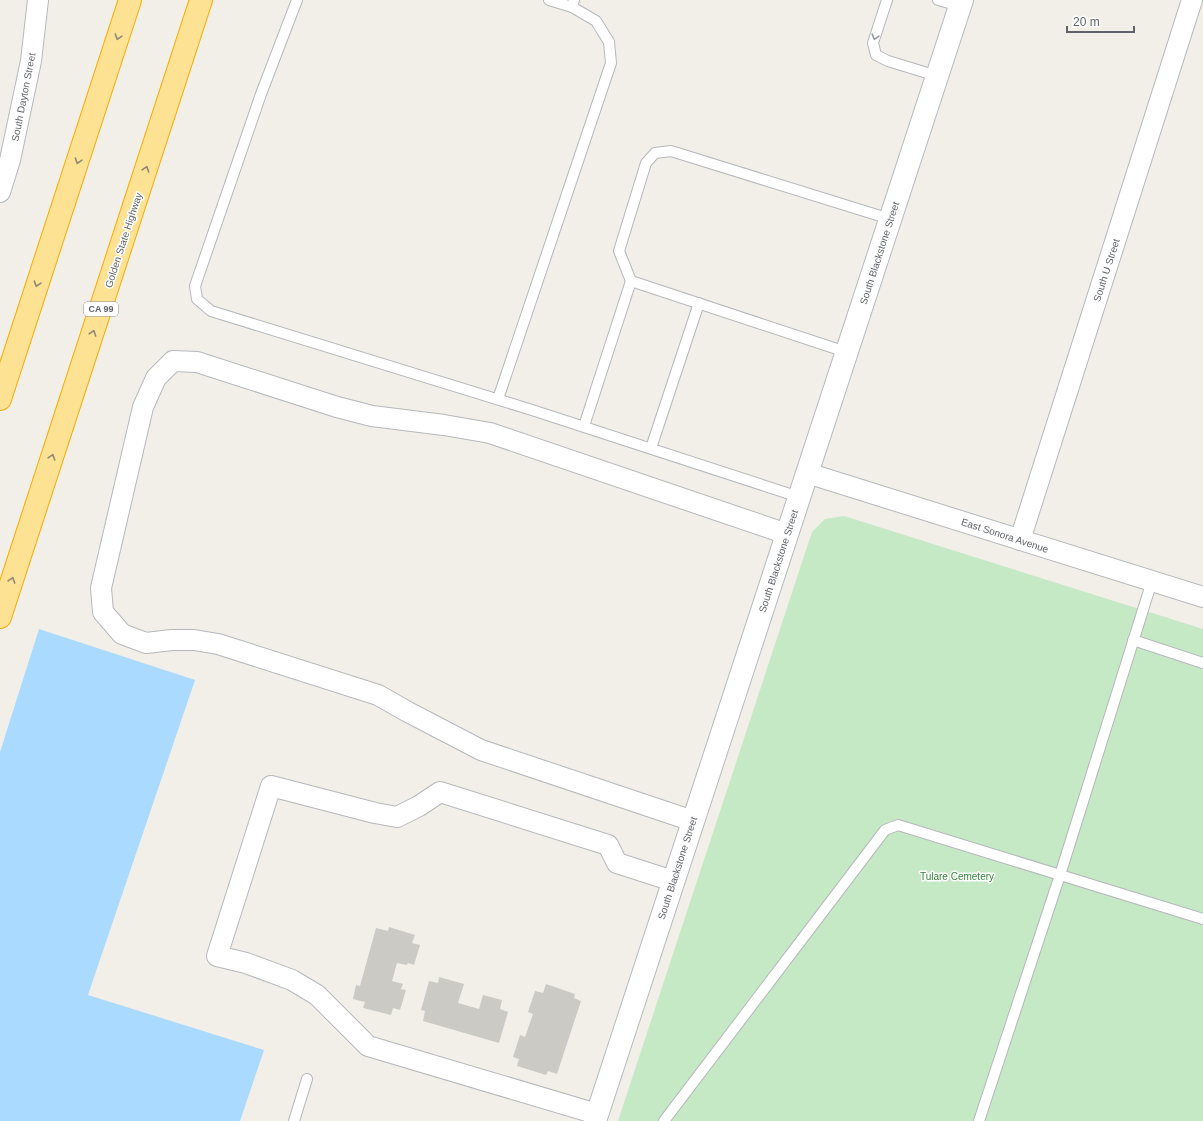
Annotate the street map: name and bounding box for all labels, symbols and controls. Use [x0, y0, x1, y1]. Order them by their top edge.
scale bar [1067, 8, 1134, 34]
text: 20 m [1073, 15, 1100, 29]
one-way arrow [114, 33, 123, 40]
one-way arrow [871, 33, 880, 40]
street label: South Dayton Street [9, 52, 38, 142]
one-way arrow [74, 157, 82, 164]
one-way arrow [141, 166, 150, 173]
street label: Golden State Highway [103, 191, 144, 289]
street label: South Blackstone Street [858, 200, 901, 306]
street label: South U Street [1091, 237, 1122, 303]
one-way arrow [33, 281, 42, 288]
road number: CA 99 [84, 302, 118, 316]
one-way arrow [88, 330, 97, 337]
one-way arrow [48, 453, 56, 460]
street label: South Blackstone Street [757, 508, 800, 614]
street label: East Sonora Avenue [960, 516, 1050, 555]
one-way arrow [7, 577, 16, 584]
street label: South Blackstone Street [656, 815, 699, 921]
park label: Tulare Cemetery [920, 871, 994, 882]

